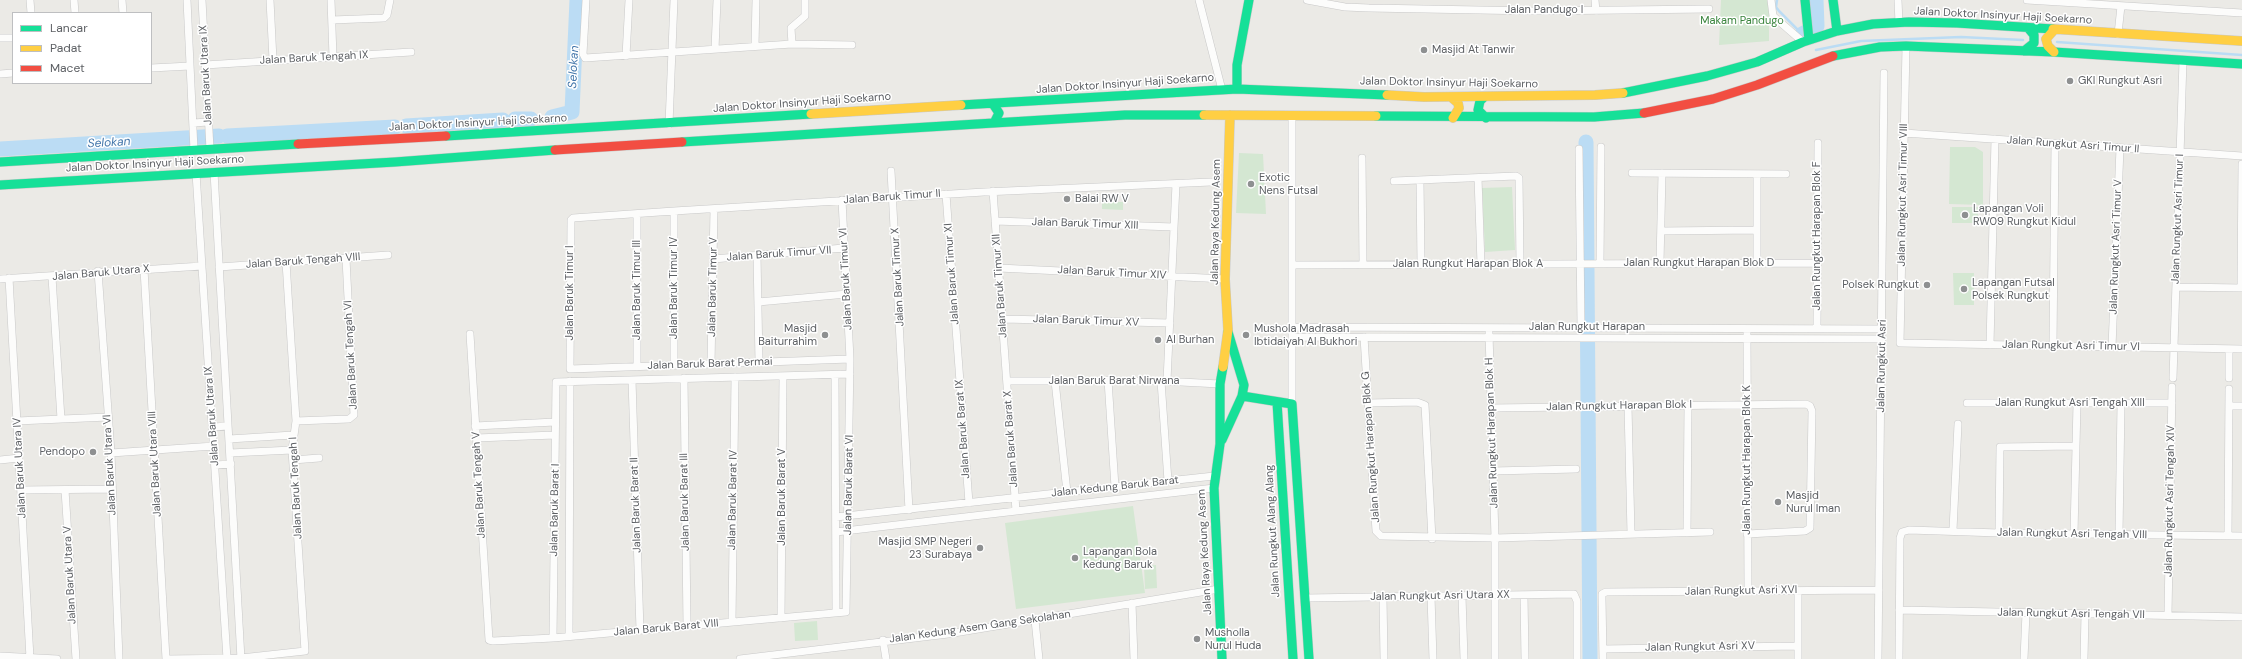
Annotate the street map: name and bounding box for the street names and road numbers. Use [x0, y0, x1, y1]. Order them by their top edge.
street label: Jalan Pandugo I [1505, 3, 1583, 17]
street label: Jalan Doktor Insinyur Haji Soekarno [1914, 5, 2092, 27]
street label: Jalan Baruk Utara IX [197, 25, 215, 125]
street label: Jalan Baruk Tengah IX [259, 49, 369, 67]
street label: Jalan Doktor Insinyur Haji Soekarno [1036, 71, 1214, 97]
street label: Jalan Doktor Insinyur Haji Soekarno [1360, 75, 1538, 91]
street label: Jalan Doktor Insinyur Haji Soekarno [713, 90, 891, 116]
street label: Jalan Doktor Insinyur Haji Soekarno [389, 112, 567, 134]
street label: Jalan Rungkut Asri Timur VIII [1895, 123, 1911, 267]
street label: Jalan Rungkut Asri Timur II [2006, 134, 2140, 156]
street label: Jalan Doktor Insinyur Haji Soekarno [66, 153, 244, 175]
street label: Jalan Rungkut Asri Timur I [2169, 154, 2187, 284]
street label: Jalan Raya Kedung Asem [1208, 159, 1224, 285]
street label: Jalan Rungkut Harapan Blok F [1810, 161, 1824, 311]
street label: Jalan Rungkut Asri Timur V [2107, 179, 2125, 315]
street label: Jalan Baruk Timur II [843, 187, 941, 207]
street label: Jalan Baruk Timur XIII [1031, 216, 1139, 232]
street label: Jalan Baruk Timur XI [942, 223, 962, 325]
street label: Jalan Baruk Timur VI [837, 227, 855, 331]
street label: Jalan Baruk Timur X [889, 227, 907, 327]
street label: Jalan Baruk Timur XII [990, 234, 1010, 338]
street label: Jalan Baruk Timur IV [667, 237, 681, 339]
street label: Jalan Baruk Timur V [706, 237, 720, 337]
street label: Jalan Baruk Timur III [630, 240, 644, 340]
street label: Jalan Baruk Timur VII [726, 244, 832, 264]
street label: Jalan Baruk Timur I [563, 245, 577, 341]
street label: Jalan Baruk Tengah VIII [245, 250, 361, 272]
street label: Jalan Rungkut Harapan Blok D [1624, 256, 1774, 270]
street label: Jalan Rungkut Harapan Blok A [1393, 257, 1543, 271]
street label: Jalan Baruk Utara X [52, 262, 150, 284]
street label: Jalan Baruk Timur XIV [1057, 264, 1167, 282]
street label: Jalan Baruk Tengah VI [342, 300, 360, 410]
street label: Jalan Baruk Timur XV [1033, 313, 1139, 329]
street label: Jalan Rungkut Asri [1875, 319, 1889, 413]
street label: Jalan Rungkut Harapan [1529, 320, 1645, 334]
street label: Jalan Rungkut Asri Timur VI [2002, 338, 2140, 354]
street label: Jalan Baruk Barat Permai [647, 355, 773, 373]
street label: Jalan Rungkut Harapan Blok H [1483, 357, 1501, 509]
street label: Jalan Baruk Utara IX [202, 366, 222, 466]
street label: Jalan Rungkut Harapan Blok G [1359, 371, 1383, 523]
street label: Jalan Baruk Barat Nirwana [1048, 374, 1180, 388]
street label: Jalan Baruk Barat IX [953, 379, 973, 479]
street label: Jalan Rungkut Harapan Blok K [1740, 385, 1754, 535]
street label: Jalan Baruk Barat X [1001, 390, 1021, 488]
street label: Jalan Rungkut Asri Tengah XIII [1995, 396, 2145, 410]
street label: Jalan Rungkut Harapan Blok I [1546, 398, 1692, 414]
street label: Jalan Baruk Utara VIII [146, 411, 164, 517]
street label: Jalan Baruk Utara VI [101, 414, 119, 516]
street label: Jalan Baruk Utara IV [11, 417, 29, 519]
street label: Jalan Rungkut Asri Tengah XIV [2162, 425, 2178, 577]
street label: Jalan Baruk Tengah V [470, 431, 488, 539]
street label: Jalan Baruk Barat VI [842, 435, 856, 535]
street label: Jalan Baruk Tengah I [287, 437, 305, 539]
street label: Jalan Baruk Barat V [775, 448, 789, 546]
street label: Jalan Baruk Barat IV [726, 450, 740, 550]
street label: Jalan Baruk Barat III [678, 453, 692, 551]
street label: Jalan Baruk Barat II [628, 457, 644, 553]
street label: Jalan Baruk Barat I [548, 463, 562, 557]
street label: Jalan Rungkut Alang Alang [1263, 464, 1283, 598]
street label: Jalan Kedung Baruk Barat [1050, 474, 1180, 500]
street label: Jalan Raya Kedung Asem [1195, 489, 1215, 615]
street label: Jalan Baruk Utara V [61, 525, 79, 625]
street label: Jalan Rungkut Asri Tengah VIII [1997, 526, 2147, 542]
street label: Jalan Rungkut Asri XVI [1685, 583, 1797, 599]
street label: Jalan Rungkut Asri Utara XX [1370, 588, 1510, 604]
street label: Jalan Rungkut Asri Tengah VII [1997, 606, 2145, 622]
street label: Jalan Kedung Asem Gang Sekolahan [889, 608, 1071, 646]
street label: Jalan Baruk Barat VIII [613, 617, 719, 639]
street label: Jalan Rungkut Asri XV [1645, 639, 1755, 655]

